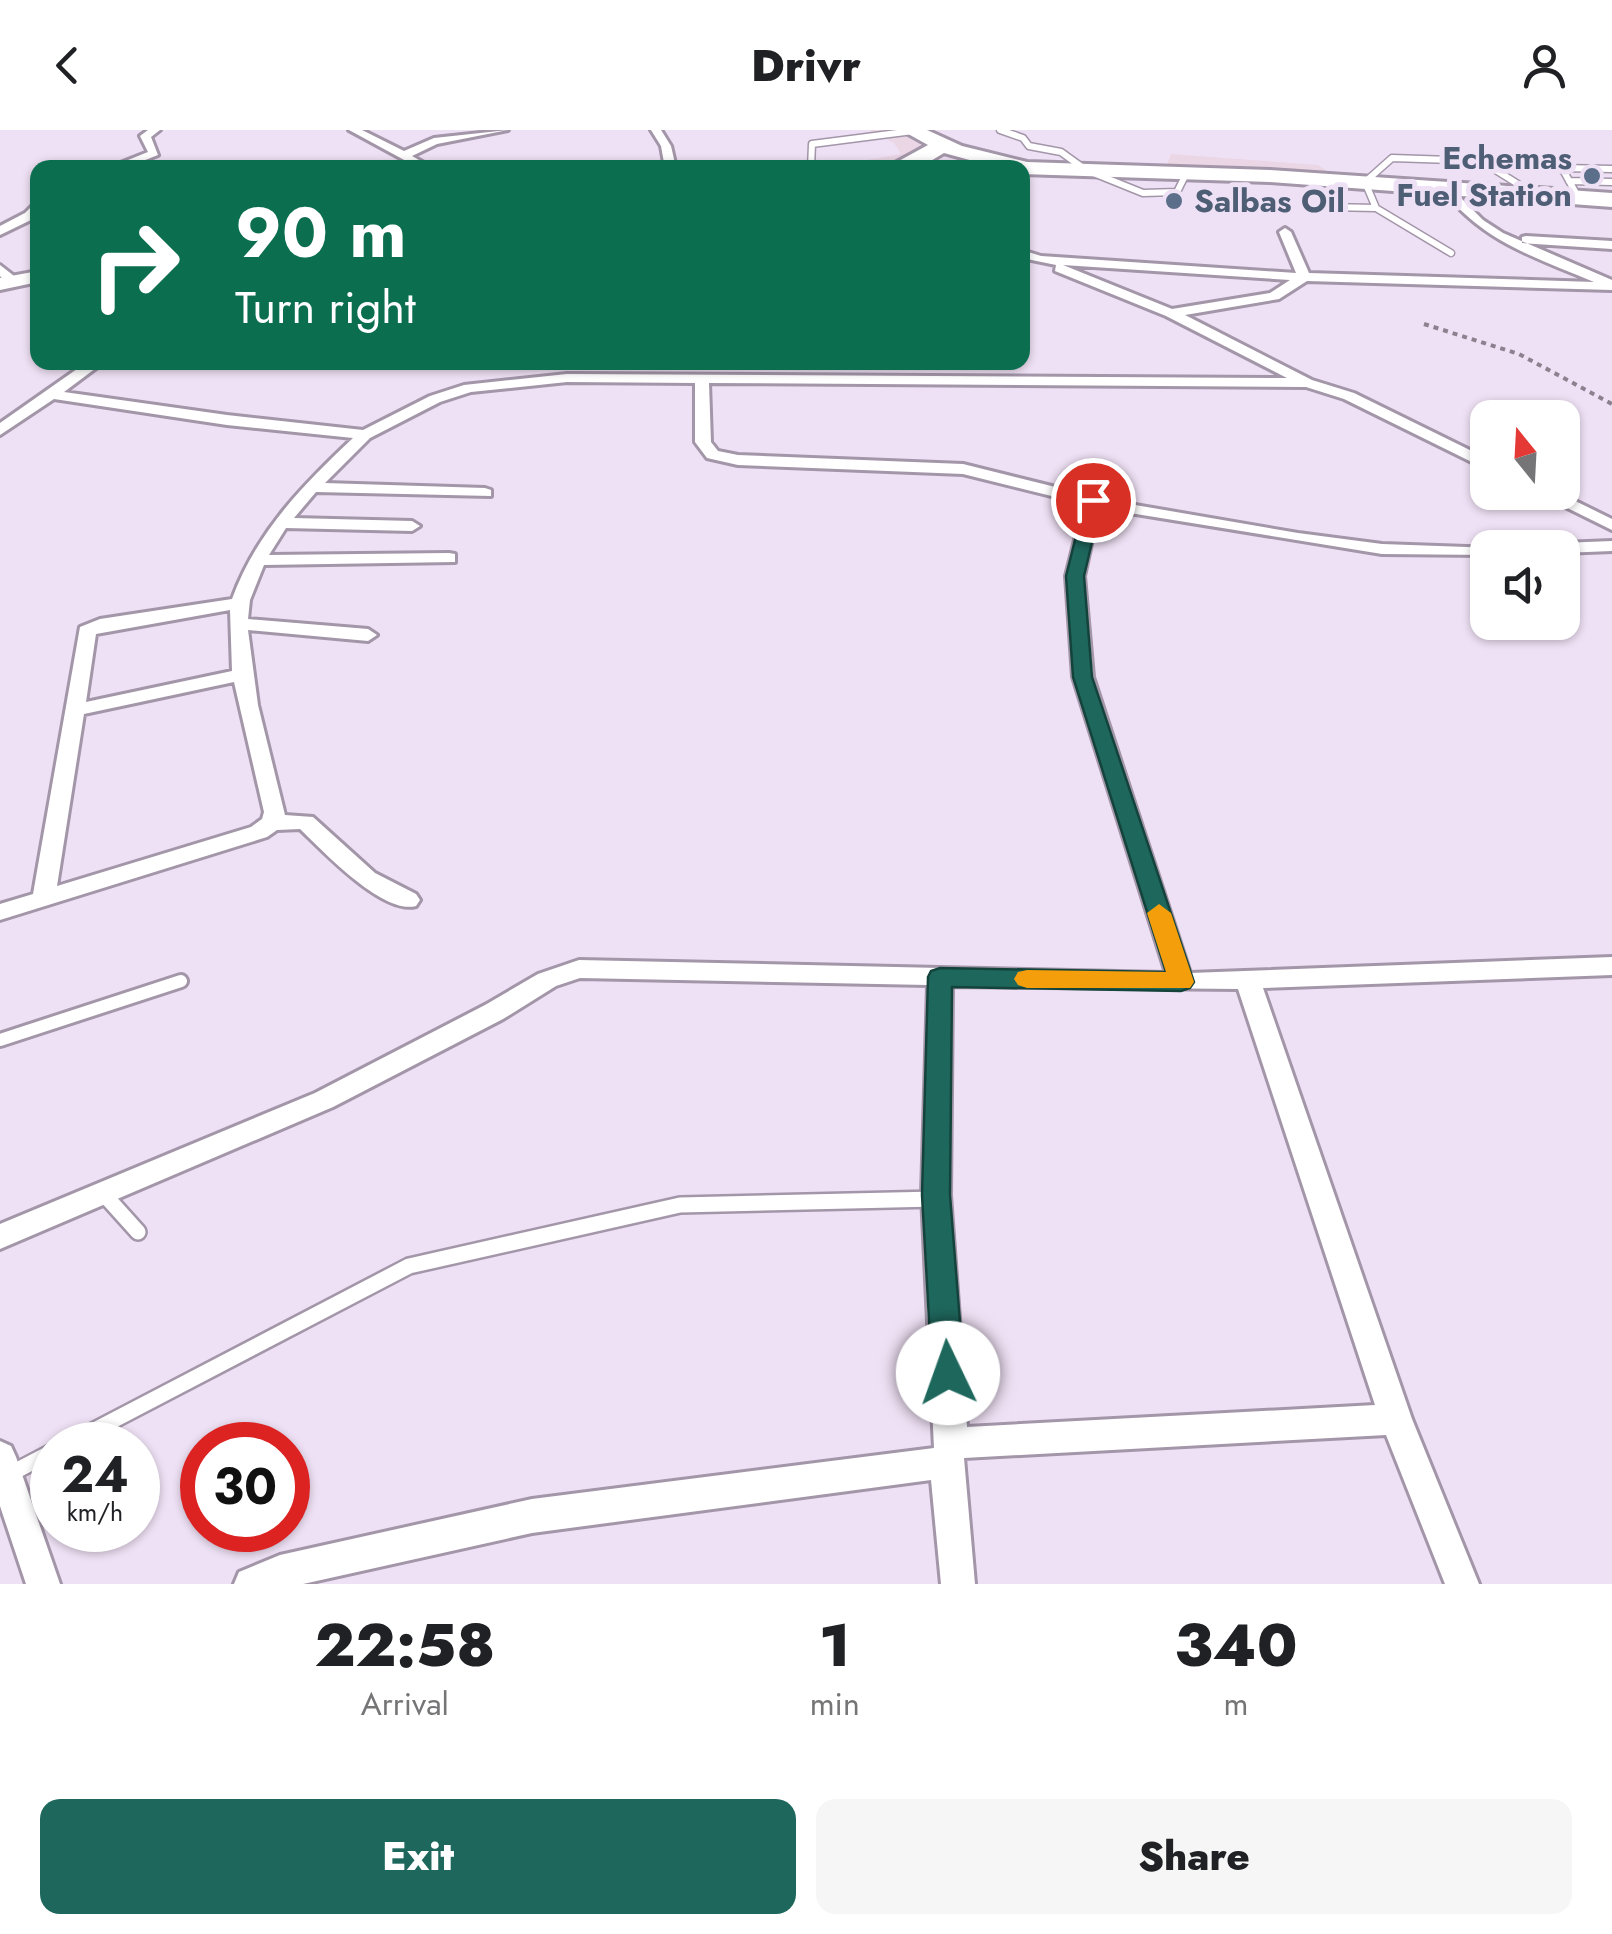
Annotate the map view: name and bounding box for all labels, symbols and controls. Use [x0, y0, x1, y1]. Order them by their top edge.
text: Drivr [751, 33, 861, 98]
icon: back [40, 38, 95, 93]
icon: person [1517, 38, 1572, 93]
place label: Echemas Fuel Station [1396, 135, 1572, 218]
marker: Echemas Fuel Station [1581, 165, 1603, 187]
place label: Salbas Oil [1194, 178, 1345, 224]
text: 90 m [235, 182, 407, 283]
marker: Salbas Oil [1163, 190, 1185, 212]
icon: right [70, 200, 200, 330]
text: Turn right [235, 275, 416, 340]
north arrow [1470, 400, 1580, 510]
map controls [1470, 400, 1580, 640]
pin [1051, 458, 1136, 543]
icon: arrive [1066, 473, 1121, 528]
button: sound [1470, 530, 1580, 640]
position arrow [896, 1321, 1000, 1425]
speed limit sign: 30 [180, 1422, 310, 1552]
text: 24 [61, 1438, 129, 1511]
text: km/h [67, 1494, 123, 1530]
text: 22:58 [314, 1602, 495, 1689]
text: 1 [819, 1602, 851, 1689]
text: 340 [1174, 1602, 1298, 1689]
text: Arrival [361, 1681, 449, 1727]
text: min [810, 1681, 860, 1727]
text: m [1223, 1681, 1248, 1727]
button: Exit [40, 1799, 796, 1914]
button: Share [816, 1799, 1572, 1914]

